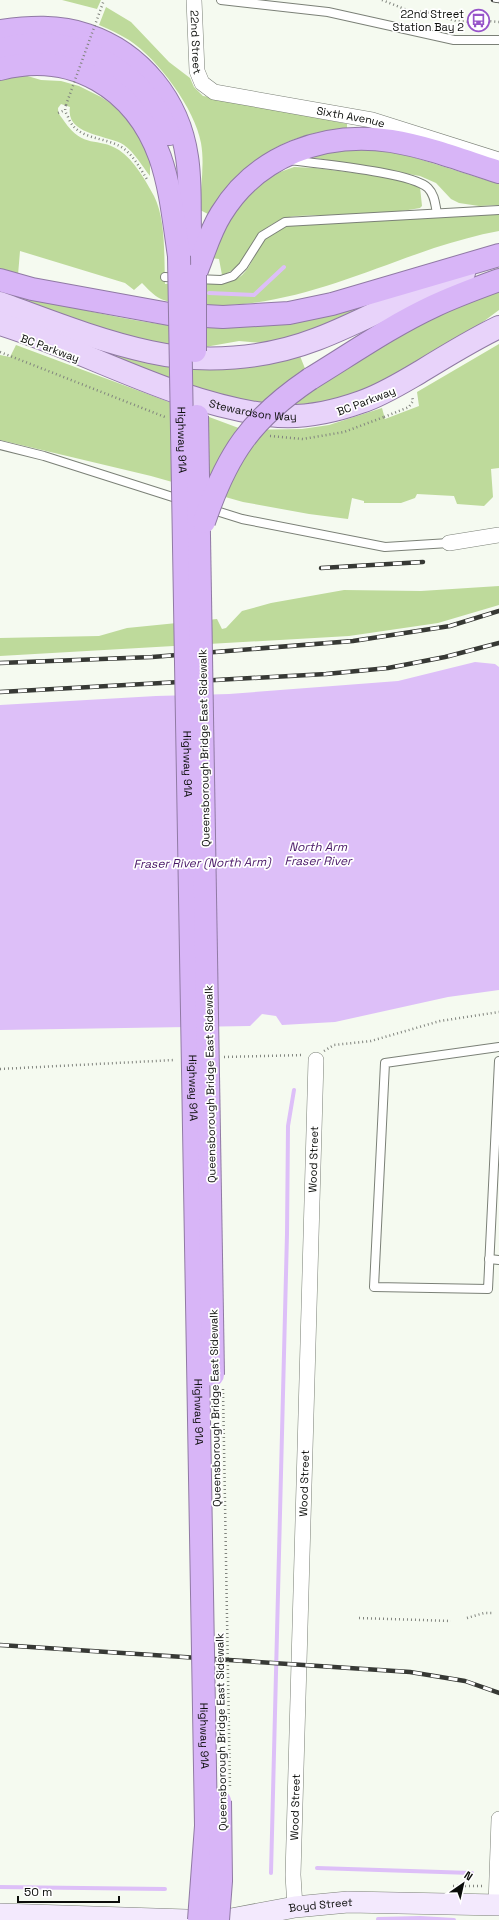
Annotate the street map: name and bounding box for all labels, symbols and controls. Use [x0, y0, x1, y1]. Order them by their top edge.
place label: 22nd Street Station Bay 2 [392, 7, 464, 34]
bus stop icon: 22nd Street Station Bay 2 [466, 7, 492, 33]
street label: 22nd Street [187, 10, 205, 76]
street label: Sixth Avenue [315, 103, 387, 131]
street label: BC Parkway [19, 331, 81, 365]
street label: BC Parkway [335, 383, 397, 419]
street label: Stewardson Way [207, 396, 297, 423]
street label: Highway 91A [175, 407, 190, 473]
street label: Queensborough Bridge East Sidewalk [195, 649, 213, 847]
street label: Highway 91A [180, 731, 195, 797]
water label: North Arm Fraser River [284, 839, 353, 869]
water label: Fraser River (North Arm) [133, 854, 272, 872]
street label: Queensborough Bridge East Sidewalk [201, 985, 219, 1183]
street label: Highway 91A [186, 1055, 201, 1121]
street label: Wood Street [305, 1126, 321, 1193]
street label: Queensborough Bridge East Sidewalk [206, 1309, 224, 1507]
street label: Highway 91A [191, 1378, 206, 1445]
street label: Wood Street [296, 1450, 312, 1517]
street label: Queensborough Bridge East Sidewalk [212, 1633, 230, 1831]
street label: Highway 91A [197, 1702, 212, 1769]
street label: Wood Street [287, 1774, 303, 1841]
north arrow [443, 1864, 483, 1904]
text: N [462, 1868, 476, 1884]
scale bar [18, 1878, 119, 1904]
text: 50 m [24, 1884, 52, 1900]
street label: Boyd Street [287, 1895, 353, 1915]

